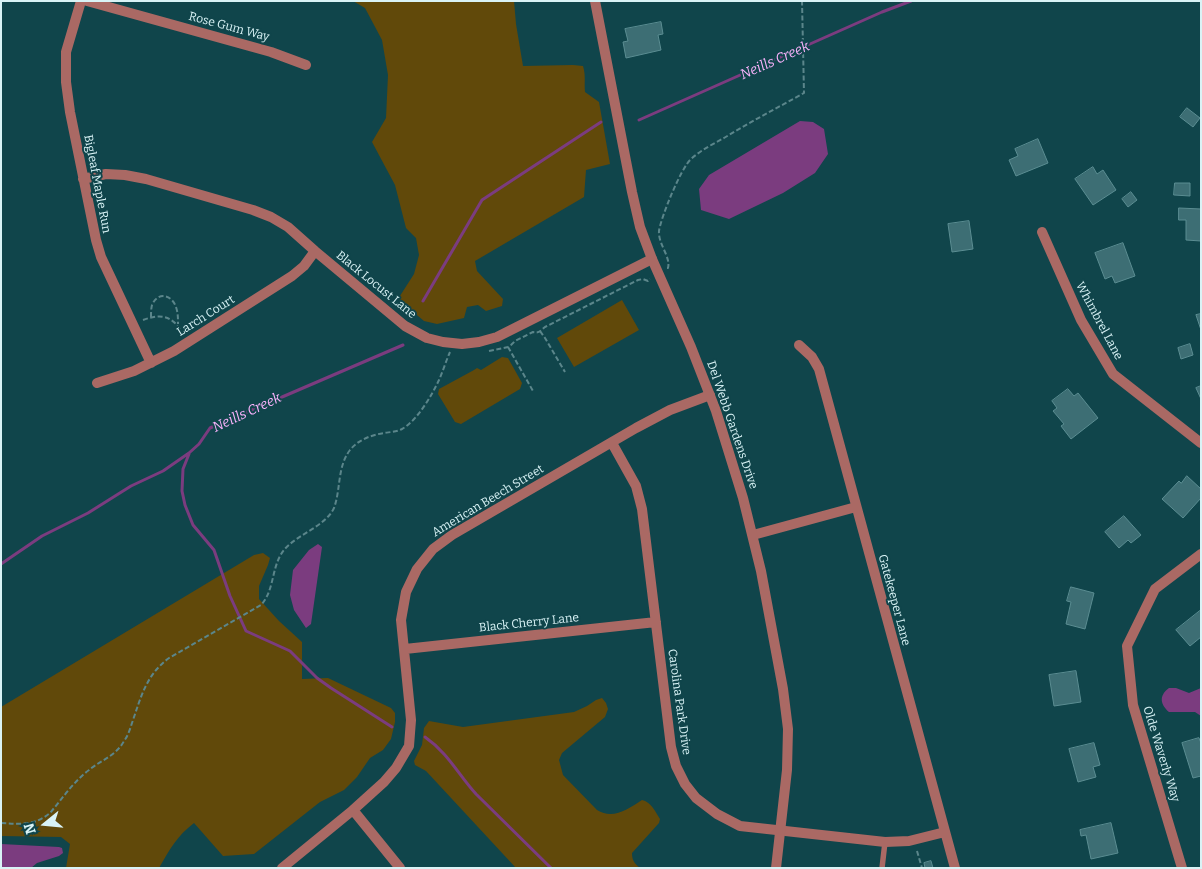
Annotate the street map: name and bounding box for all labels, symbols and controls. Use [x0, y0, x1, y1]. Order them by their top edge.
street label: Rose Gum Way [187, 9, 271, 45]
water label: Neills Creek [738, 38, 812, 84]
street label: Bigleaf Maple Run [80, 133, 114, 235]
street label: Black Locust Lane [333, 248, 419, 322]
street label: Whimbrel Lane [1072, 280, 1126, 362]
street label: Larch Court [175, 293, 237, 339]
street label: Del Webb Gardens Drive [703, 359, 761, 491]
water label: Neills Creek [210, 390, 284, 436]
street label: American Beech Street [429, 462, 547, 540]
street label: Gatekeeper Lane [875, 553, 913, 647]
street label: Black Cherry Lane [478, 611, 580, 635]
street label: Carolina Park Drive [664, 648, 694, 756]
street label: Olde Waverly Way [1140, 704, 1182, 804]
north arrow [20, 799, 70, 849]
text: N [20, 821, 40, 836]

